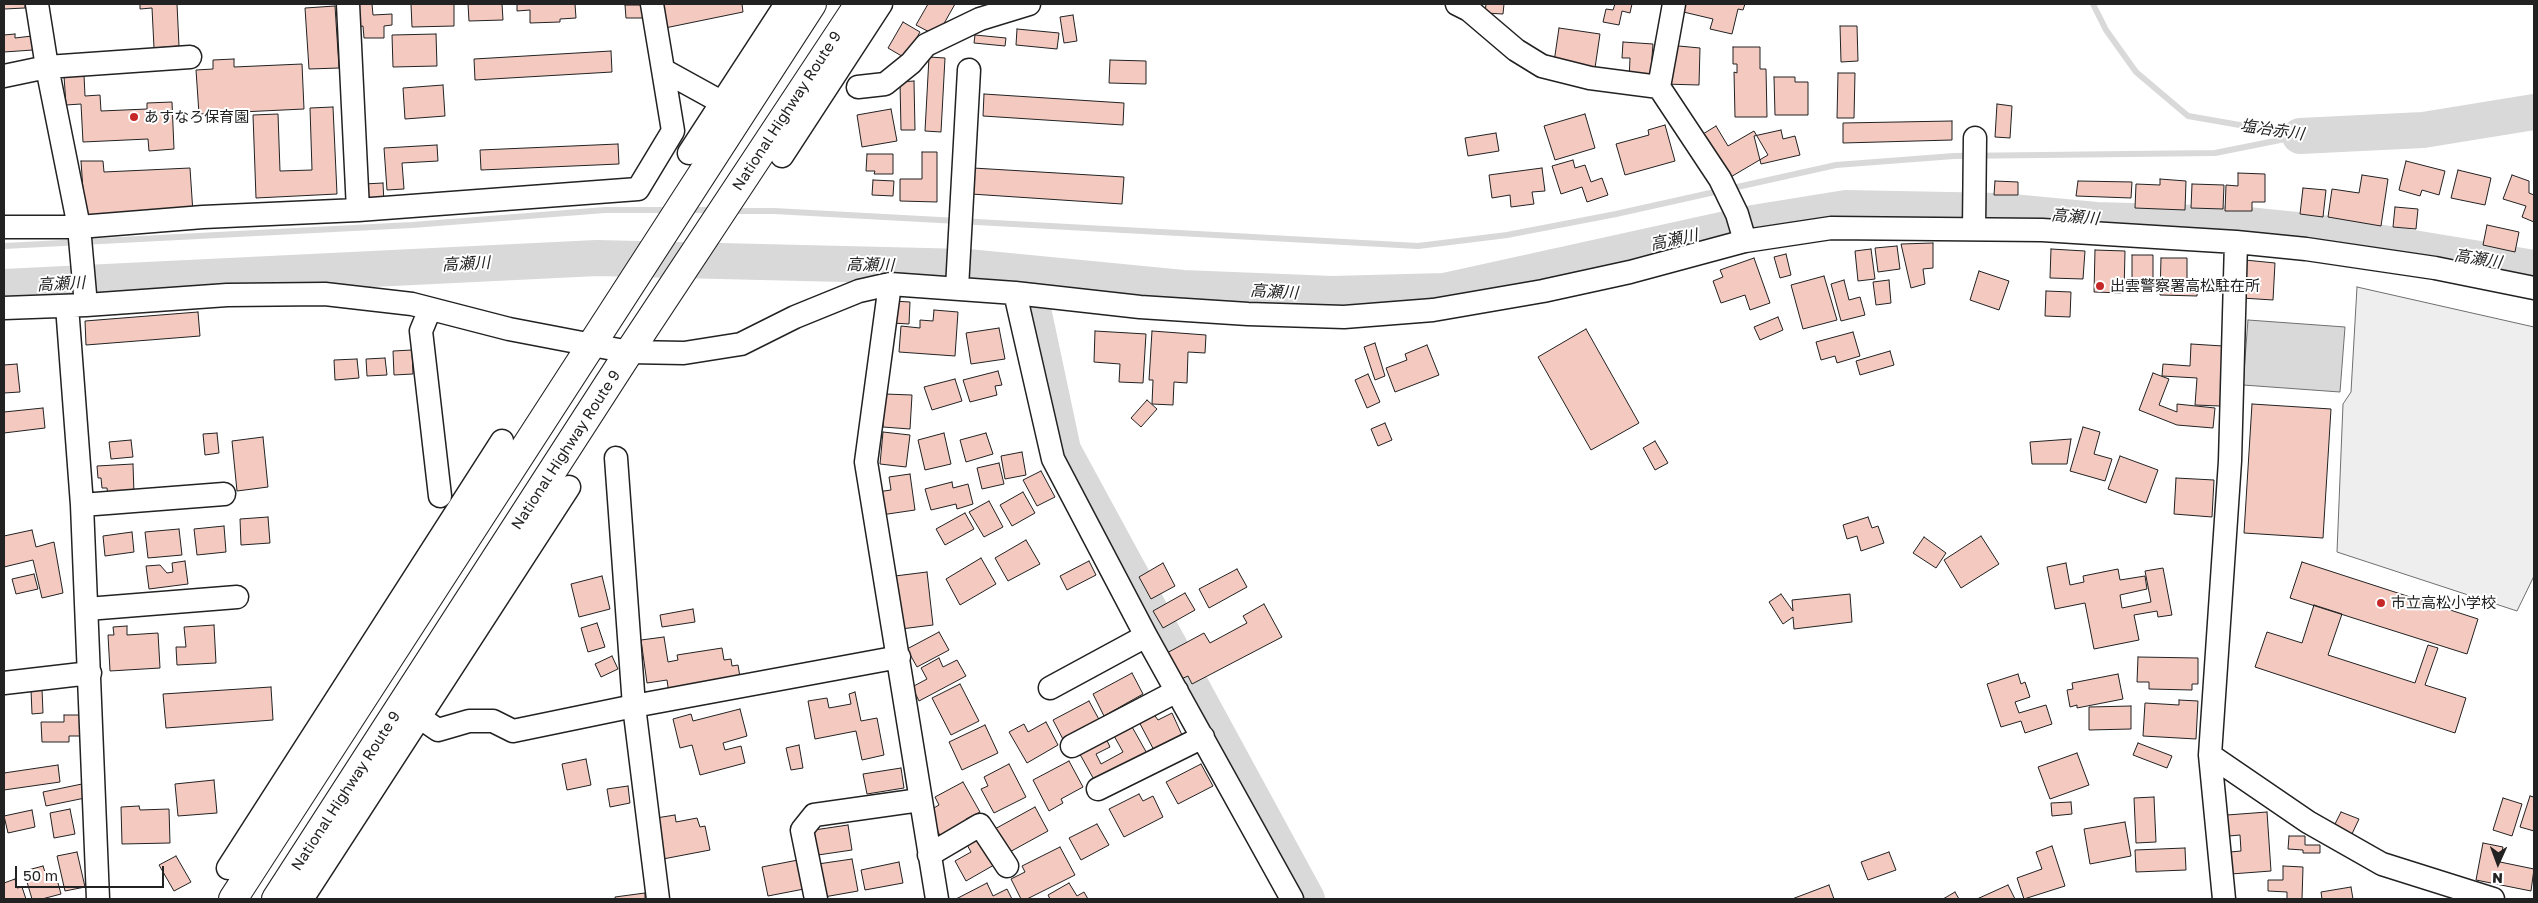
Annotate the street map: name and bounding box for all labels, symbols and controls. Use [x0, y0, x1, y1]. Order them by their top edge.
street label: National Highway Route 9 [729, 28, 845, 194]
place label: あすなろ保育園 [144, 108, 249, 126]
marker: あすなろ保育園 [128, 111, 140, 123]
water label: 塩冶赤川 [2239, 116, 2305, 144]
water label: 高瀬川 [2050, 205, 2100, 229]
water label: 高瀬川 [1649, 226, 1699, 254]
water label: 高瀬川 [2453, 246, 2503, 272]
water label: 高瀬川 [442, 253, 490, 275]
water label: 高瀬川 [846, 255, 894, 275]
water label: 高瀬川 [37, 273, 85, 295]
place label: 出雲警察署高松駐在所 [2110, 277, 2260, 295]
marker: 出雲警察署高松駐在所 [2094, 280, 2106, 292]
water label: 高瀬川 [1250, 281, 1298, 303]
street label: National Highway Route 9 [508, 367, 624, 533]
place label: 市立高松小学校 [2391, 594, 2496, 612]
marker: 市立高松小学校 [2375, 597, 2387, 609]
street label: National Highway Route 9 [288, 708, 404, 874]
north arrow [2473, 838, 2523, 888]
scale bar [18, 856, 166, 888]
text: 50 m [23, 866, 58, 884]
text: N [2492, 870, 2503, 887]

